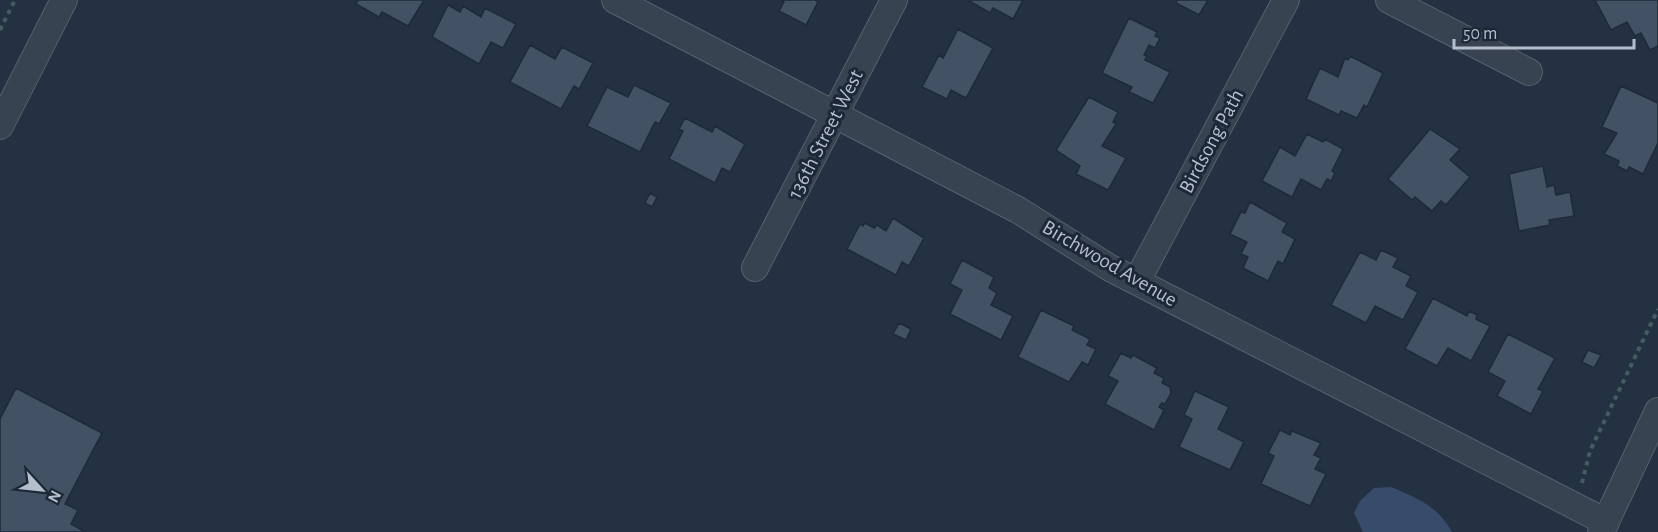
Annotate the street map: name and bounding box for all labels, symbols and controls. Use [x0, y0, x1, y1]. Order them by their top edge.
scale bar [1454, 12, 1634, 50]
text: 50 m [1463, 25, 1497, 43]
street label: 136th Street West [784, 66, 867, 202]
street label: Birdsong Path [1175, 86, 1247, 197]
street label: Birchwood Avenue [1039, 216, 1181, 310]
north arrow [12, 460, 72, 520]
text: N [45, 488, 64, 505]

